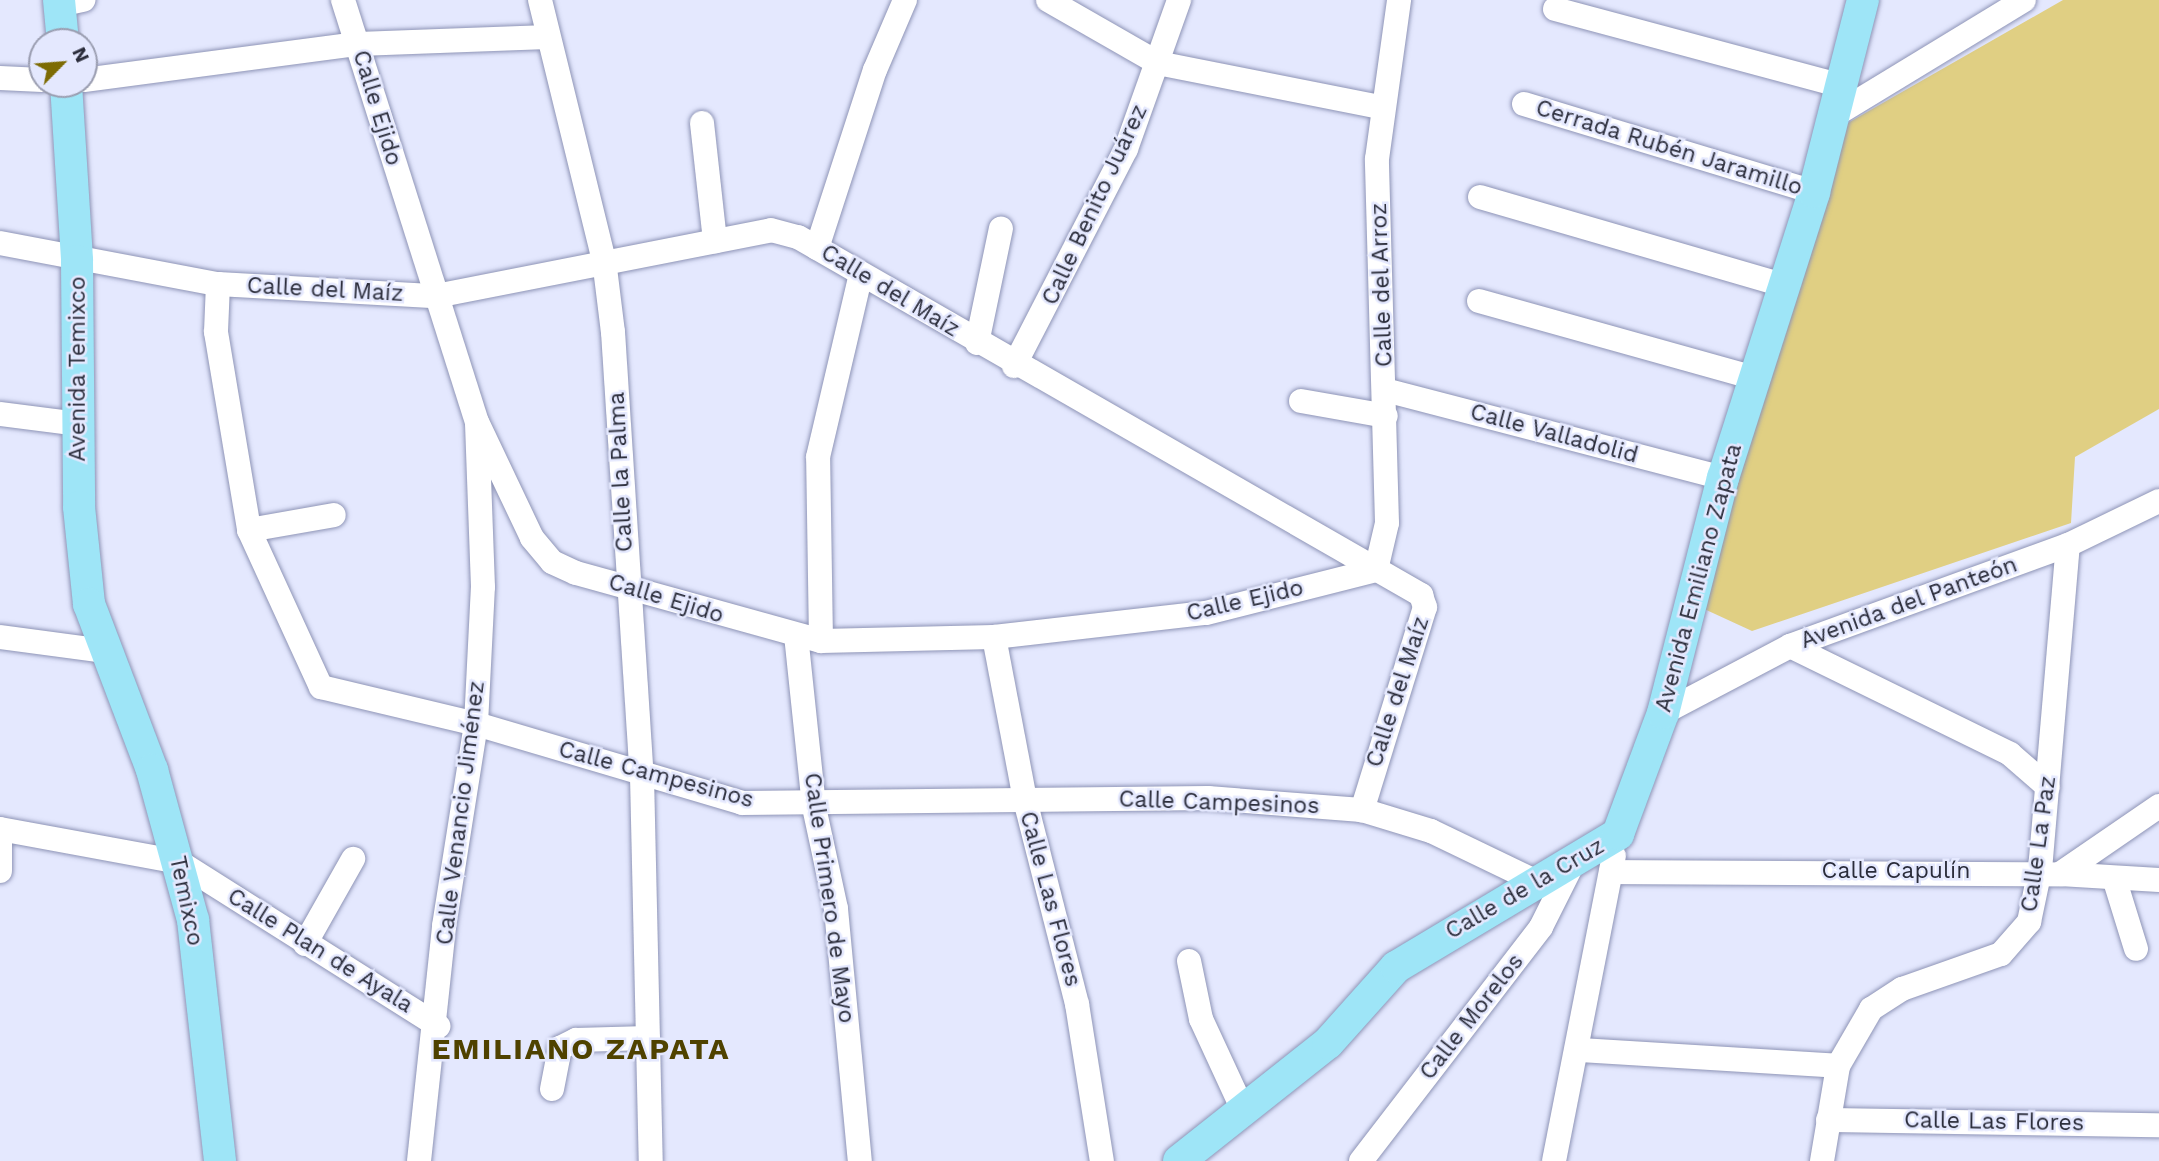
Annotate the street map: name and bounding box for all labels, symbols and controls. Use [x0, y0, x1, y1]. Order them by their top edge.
north arrow [28, 28, 98, 98]
text: N [67, 44, 94, 66]
street label: Calle Ejido [346, 47, 408, 169]
street label: Cerrada Rubén Jaramillo [1532, 94, 1806, 202]
street label: Calle Benito Juárez [1036, 100, 1154, 310]
street label: Calle del Arroz [1365, 202, 1399, 368]
street label: Calle del Maíz [815, 239, 965, 343]
street label: Calle del Maíz [246, 272, 404, 308]
street label: Avenida Temixco [64, 276, 92, 462]
street label: Calle la Palma [603, 391, 639, 553]
street label: Calle Valladolid [1467, 398, 1641, 470]
street label: Avenida Emiliano Zapata [1650, 441, 1748, 715]
street label: Avenida del Panteón [1796, 551, 2022, 655]
street label: Calle Ejido [605, 568, 727, 630]
street label: Calle Ejido [1184, 574, 1306, 628]
street label: Calle del Maíz [1361, 613, 1435, 771]
street label: Calle Venancio Jiménez [431, 679, 491, 947]
street label: Calle Campesinos [555, 736, 757, 814]
street label: Calle Primero de Mayo [798, 771, 860, 1025]
street label: Calle La Paz [2016, 774, 2062, 914]
street label: Calle Campesinos [1118, 786, 1320, 820]
street label: Calle Las Flores [1013, 808, 1087, 990]
street label: Calle de la Cruz [1441, 832, 1609, 946]
street label: Temixco [163, 854, 209, 948]
street label: Calle Capulín [1822, 857, 1970, 885]
street label: Calle Plan de Ayala [222, 882, 418, 1020]
street label: Calle Morelos [1414, 948, 1530, 1086]
district label: EMILIANO ZAPATA [433, 1031, 729, 1067]
street label: Calle Las Flores [1904, 1107, 2084, 1137]

